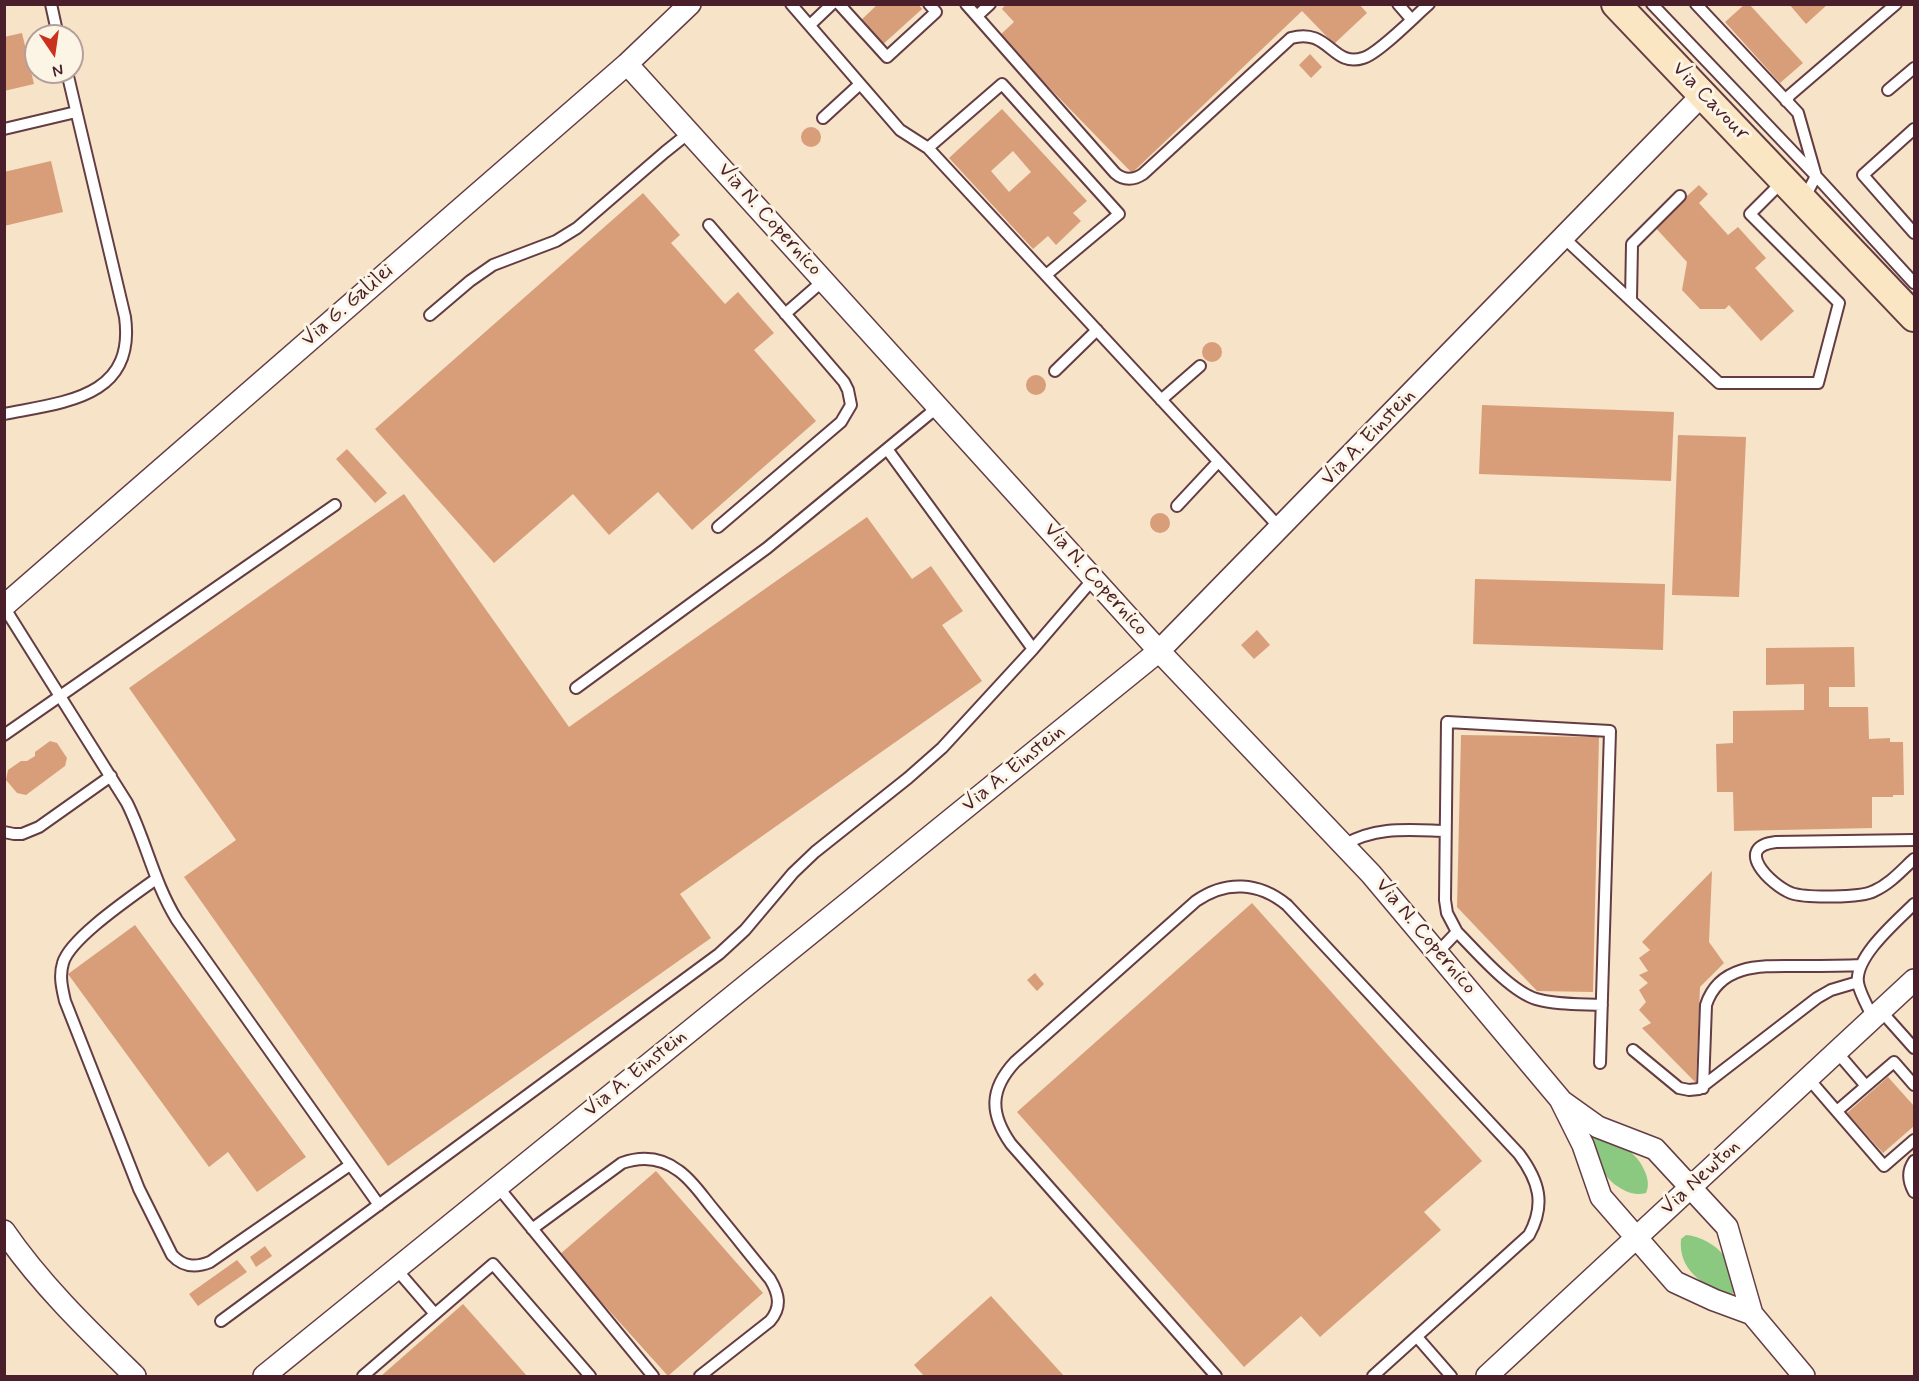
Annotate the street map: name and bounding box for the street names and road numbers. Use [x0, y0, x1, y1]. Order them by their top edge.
street label: Via Cavour [1666, 57, 1754, 147]
street label: Via N. Copernico [711, 158, 827, 282]
street label: Via G. Galilei [297, 259, 399, 353]
street label: Via A. Einstein [1316, 384, 1422, 492]
street label: Via N. Copernico [1037, 518, 1153, 642]
street label: Via A. Einstein [957, 720, 1071, 818]
street label: Via N. Copernico [1369, 874, 1481, 1000]
street label: Via A. Einstein [579, 1025, 693, 1123]
street label: Via Newton [1656, 1135, 1746, 1221]

